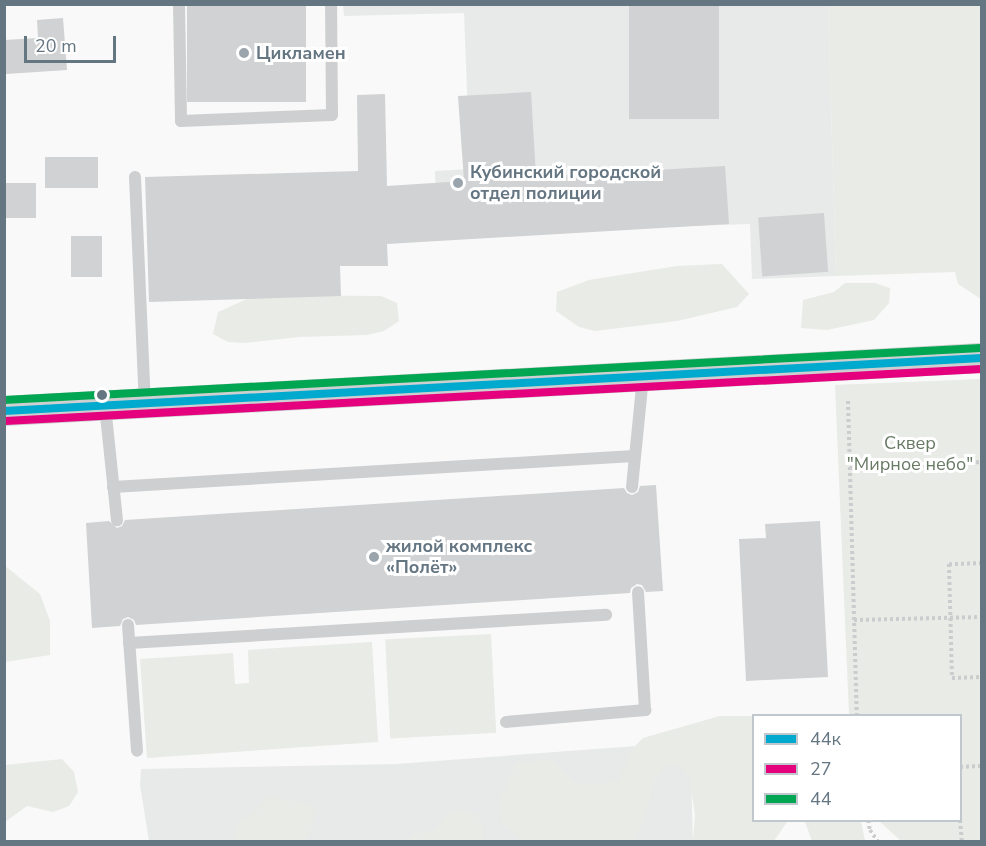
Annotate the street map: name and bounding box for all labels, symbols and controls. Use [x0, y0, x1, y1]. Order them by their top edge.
scale bar [27, 24, 118, 62]
text: 20 m [35, 34, 77, 58]
place label: Цикламен [256, 42, 346, 64]
marker: Цикламен [237, 46, 251, 60]
place label: Кубинский городской отдел полиции [470, 162, 661, 204]
marker: Кубинский городской отдел полиции [451, 176, 465, 190]
unlabelled marker [96, 389, 108, 401]
park label: Сквер "Мирное небо" [847, 433, 973, 476]
place label: жилой комплекс «Полёт» [386, 536, 532, 578]
marker: жилой комплекс «Полёт» [367, 550, 381, 564]
legend [752, 714, 962, 822]
text: 44к [810, 727, 841, 751]
text: 27 [810, 757, 832, 781]
text: 44 [810, 787, 832, 811]

